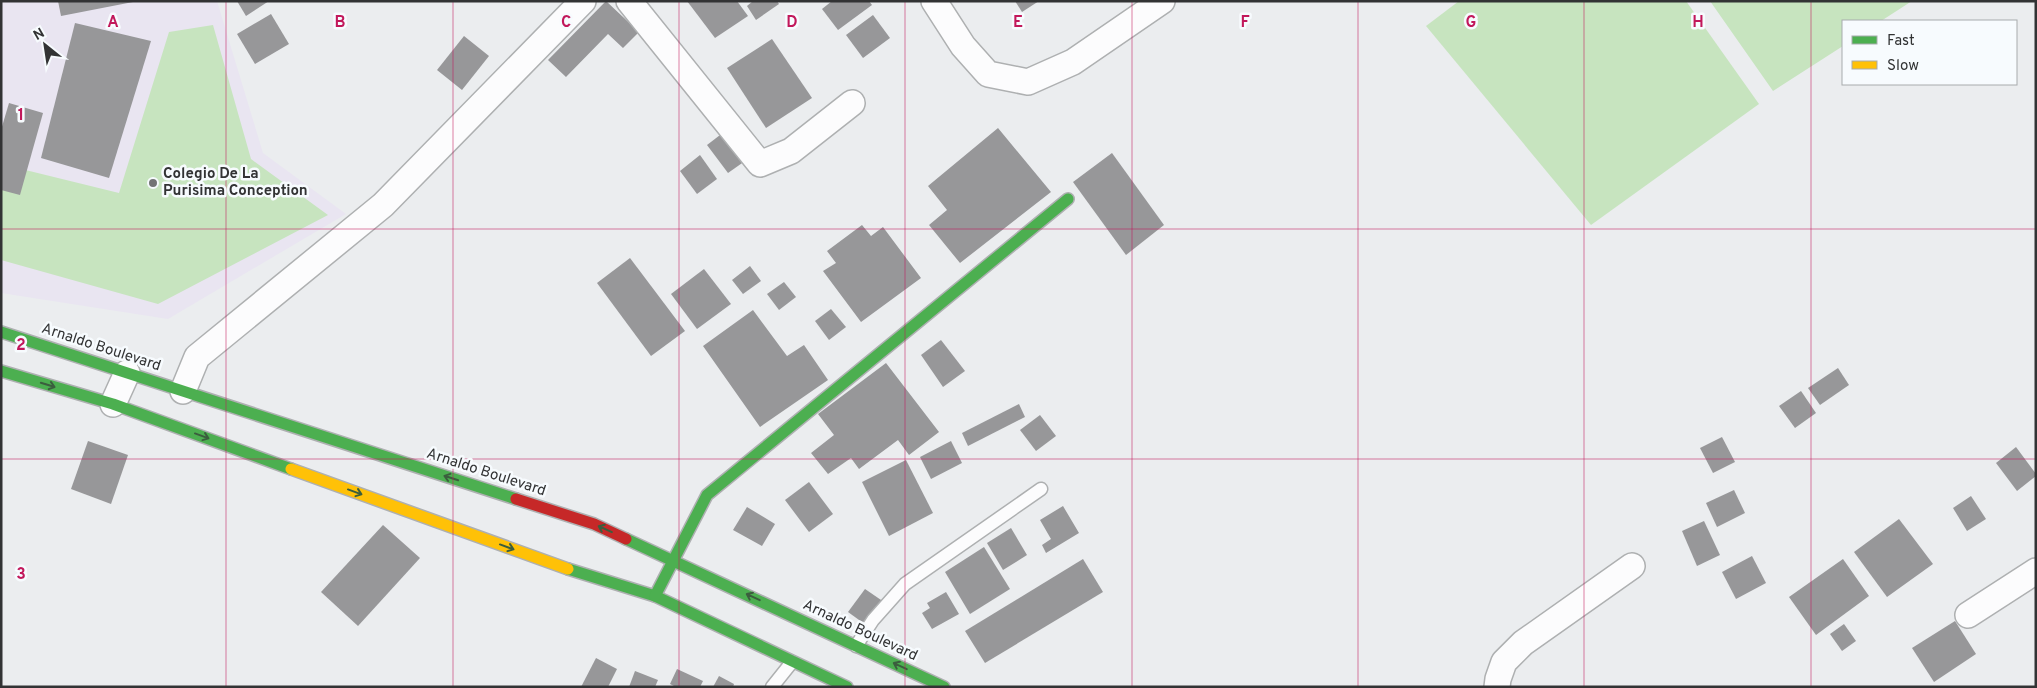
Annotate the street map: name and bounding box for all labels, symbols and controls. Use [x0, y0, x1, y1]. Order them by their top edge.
text: A [107, 13, 119, 33]
text: B [334, 13, 346, 33]
text: C [561, 13, 571, 33]
text: D [786, 13, 798, 33]
text: E [1013, 13, 1023, 33]
text: F [1240, 13, 1250, 33]
text: G [1466, 13, 1476, 33]
text: H [1692, 13, 1704, 33]
north arrow [20, 20, 70, 70]
legend [1842, 20, 2017, 85]
text: N [31, 25, 48, 45]
text: Fast [1887, 32, 1915, 51]
text: Slow [1887, 57, 1919, 76]
text: 1 [18, 106, 24, 126]
place label: Colegio De La Purisima Conception [163, 165, 308, 201]
marker: Colegio De La Purisima Conception [147, 177, 159, 189]
street label: Arnaldo Boulevard [39, 320, 163, 376]
text: 2 [16, 336, 26, 356]
one-way arrow [40, 380, 56, 390]
one-way arrow [194, 432, 209, 441]
street label: Arnaldo Boulevard [424, 445, 548, 501]
one-way arrow [443, 472, 459, 482]
one-way arrow [346, 488, 362, 497]
one-way arrow [598, 523, 613, 533]
one-way arrow [499, 543, 515, 553]
text: 3 [16, 565, 26, 585]
one-way arrow [745, 592, 760, 602]
street label: Arnaldo Boulevard [800, 596, 920, 666]
one-way arrow [893, 661, 908, 670]

